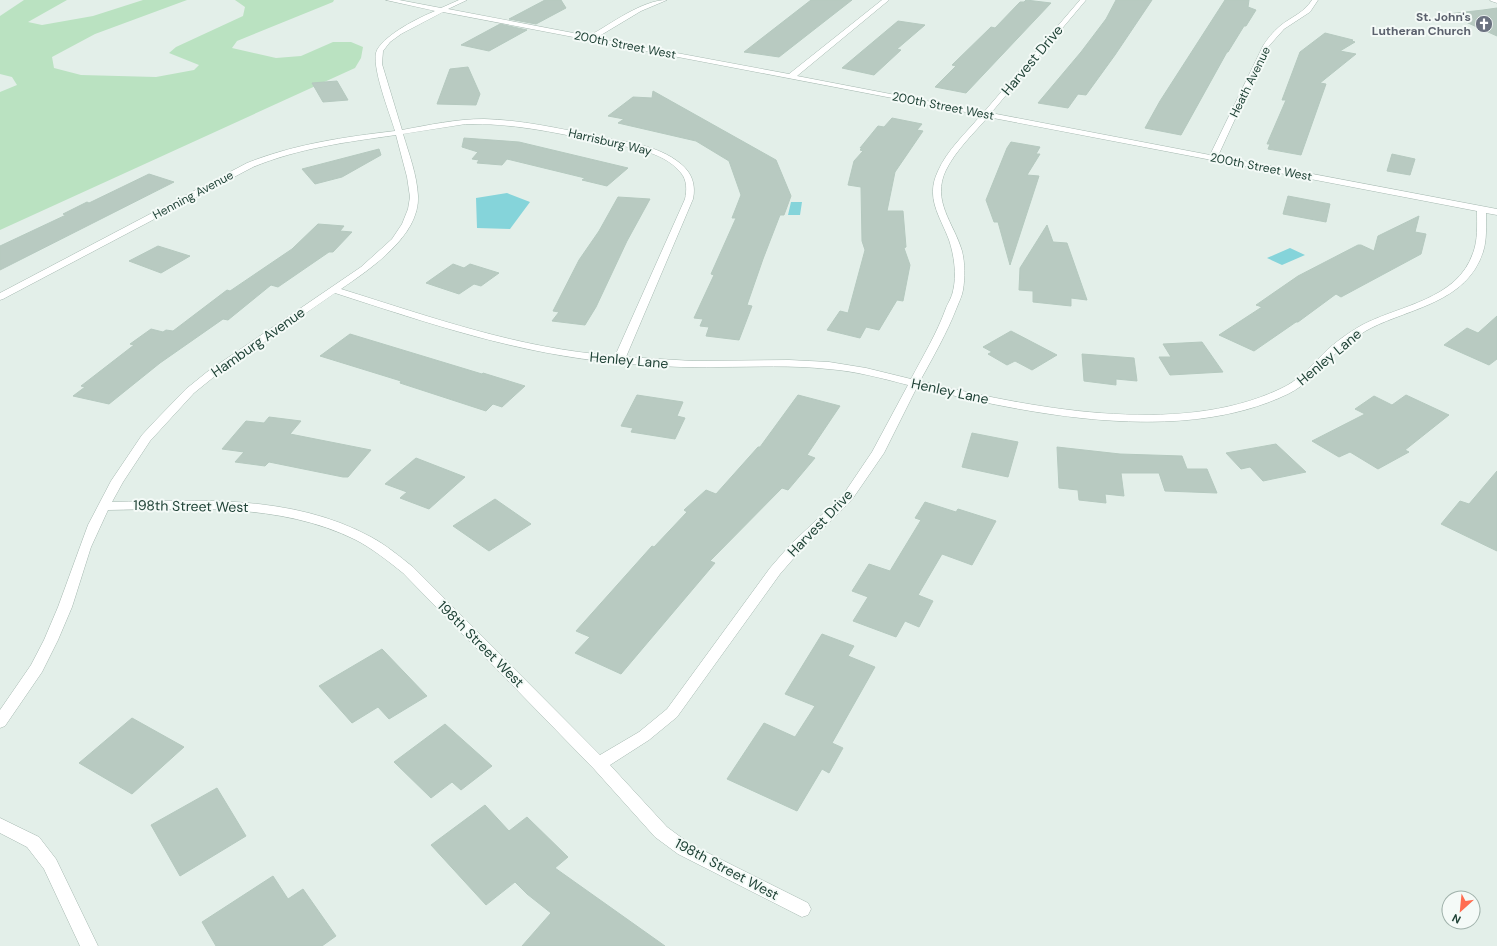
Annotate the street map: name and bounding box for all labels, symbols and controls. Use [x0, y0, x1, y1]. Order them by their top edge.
place label: St. John's Lutheran Church [1372, 9, 1471, 39]
church icon: St. John's Lutheran Church [1474, 14, 1494, 34]
street label: Harvest Drive [997, 21, 1067, 99]
street label: 200th Street West [573, 27, 678, 63]
street label: Heath Avenue [1226, 44, 1274, 120]
street label: 200th Street West [891, 88, 996, 124]
street label: Harrisburg Way [567, 125, 654, 159]
street label: 200th Street West [1209, 149, 1314, 185]
street label: Henning Avenue [150, 167, 236, 223]
street label: Hamburg Avenue [208, 303, 308, 381]
street label: Henley Lane [1293, 325, 1365, 389]
street label: Henley Lane [589, 348, 669, 372]
street label: Henley Lane [910, 374, 990, 408]
street label: Harvest Drive [784, 486, 857, 560]
street label: 198th Street West [133, 496, 249, 516]
street label: 198th Street West [434, 597, 528, 691]
street label: 198th Street West [672, 834, 782, 904]
north arrow [1441, 890, 1481, 930]
text: N [1450, 911, 1463, 927]

